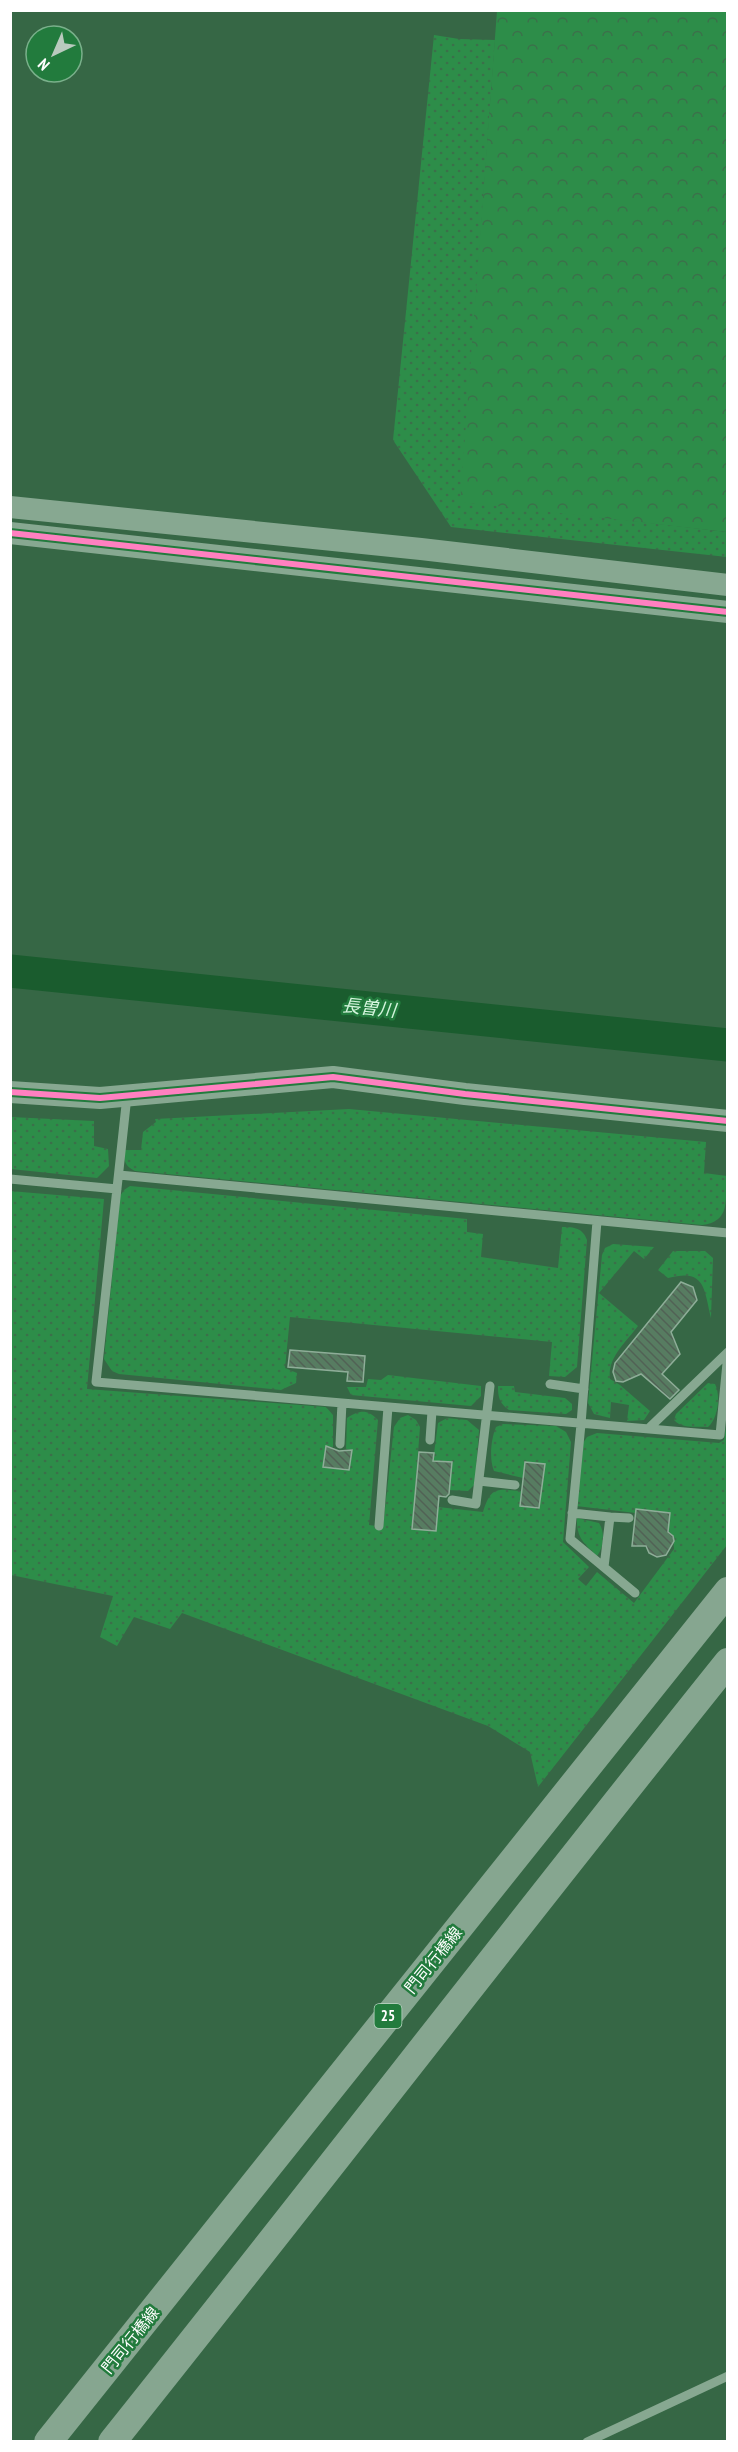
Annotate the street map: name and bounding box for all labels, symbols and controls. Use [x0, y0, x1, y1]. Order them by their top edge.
north arrow [24, 24, 84, 84]
text: N [34, 55, 54, 75]
water label: 長曽川 [341, 993, 399, 1022]
street label: 門司行橋線 [400, 1923, 466, 1997]
road number: 25 [374, 2004, 402, 2028]
street label: 門司行橋線 [97, 2303, 163, 2377]

